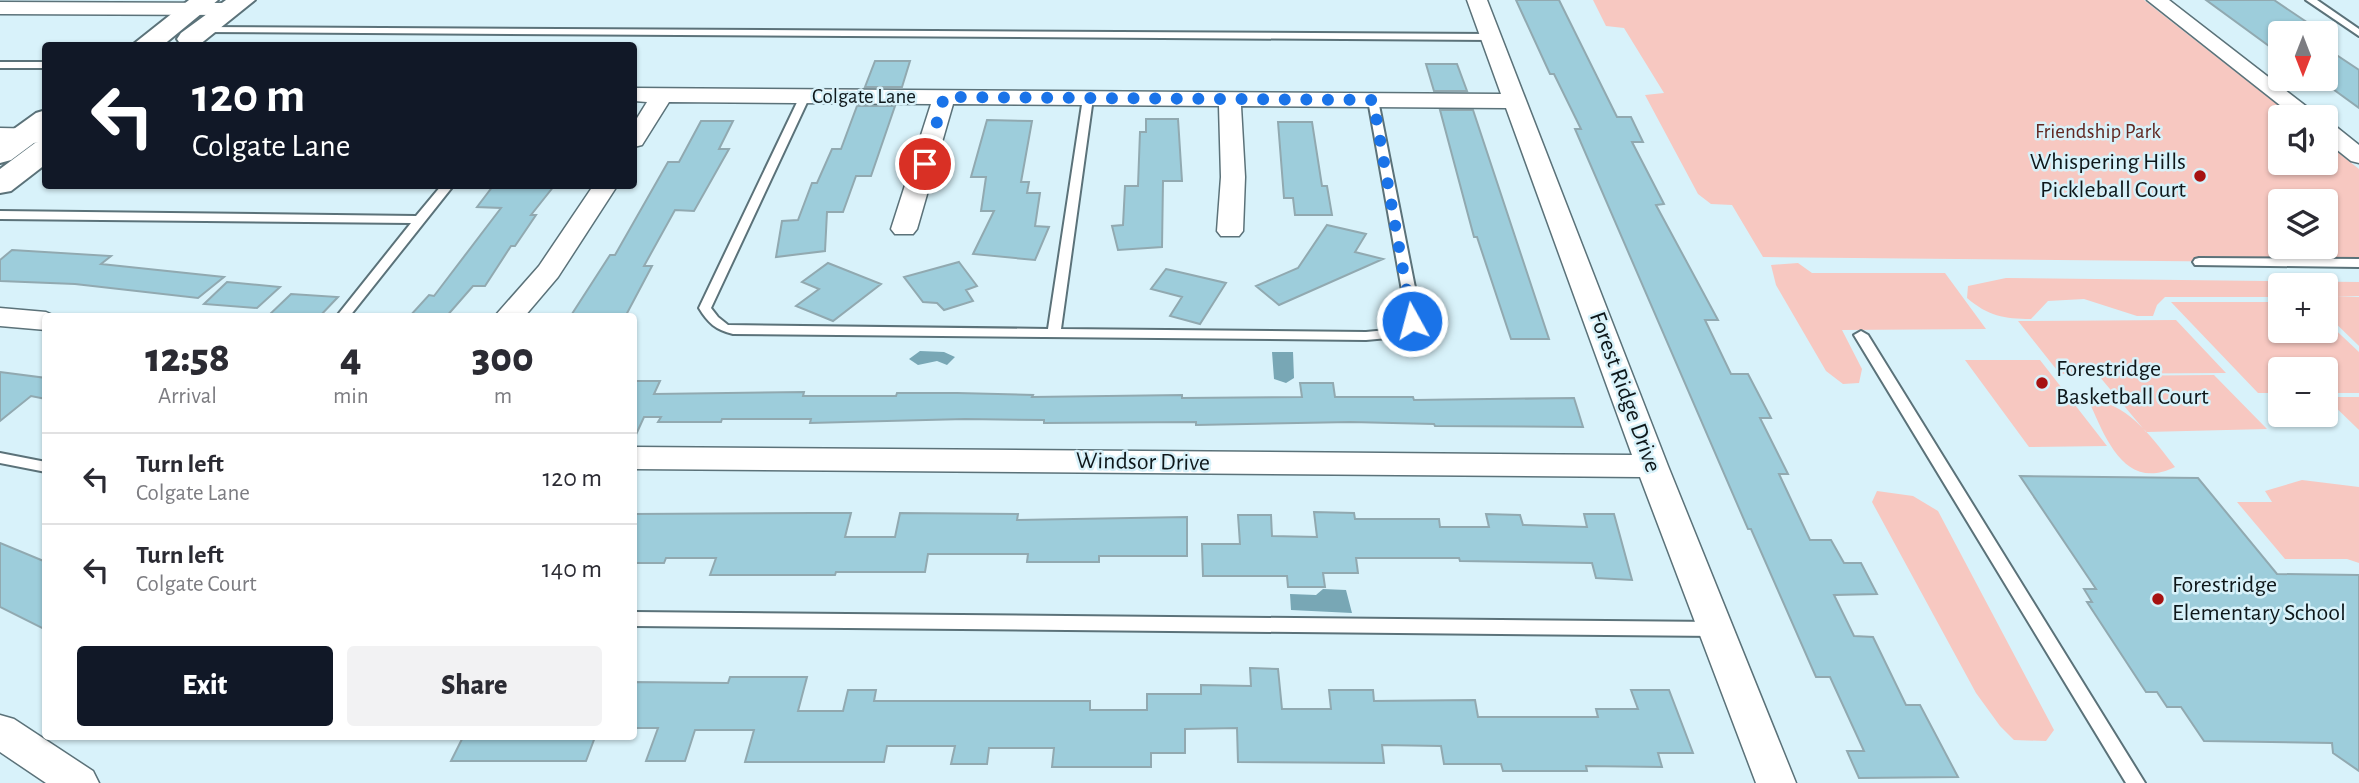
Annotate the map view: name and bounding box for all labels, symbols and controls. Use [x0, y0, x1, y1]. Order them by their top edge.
north arrow [2268, 21, 2338, 91]
map controls [2268, 21, 2338, 427]
icon: left [77, 70, 168, 161]
text: 120 m [192, 72, 305, 121]
street label: Colgate Lane [812, 86, 916, 107]
button: sound [2268, 105, 2338, 175]
park label: Friendship Park [2035, 121, 2161, 142]
text: Colgate Lane [192, 130, 350, 162]
pin [895, 134, 955, 194]
icon: arrive [906, 145, 944, 183]
place label: Whispering Hills Pickleball Court [2030, 150, 2186, 202]
marker: Whispering Hills Pickleball Court [2192, 168, 2208, 184]
button: layers [2268, 189, 2338, 259]
button: + [2268, 273, 2338, 343]
position arrow [1375, 284, 1449, 358]
street label: Forest Ridge Drive [1585, 309, 1665, 475]
text: 12:58 [145, 337, 230, 379]
text: 4 [340, 337, 362, 379]
text: 300 [472, 337, 534, 379]
place label: Forestridge Basketball Court [2056, 357, 2209, 409]
button: − [2268, 357, 2338, 427]
marker: Forestridge Basketball Court [2034, 375, 2050, 391]
text: Arrival [158, 385, 217, 408]
text: min [333, 385, 369, 408]
text: m [494, 385, 512, 408]
street label: Windsor Drive [1076, 449, 1210, 475]
text: Turn left [136, 451, 224, 477]
icon: left [77, 460, 115, 498]
text: 120 m [542, 465, 602, 491]
text: Colgate Lane [136, 482, 250, 505]
text: Turn left [136, 542, 224, 568]
icon: left [77, 551, 115, 589]
text: 140 m [542, 556, 602, 582]
text: Colgate Court [136, 573, 256, 596]
place label: Forestridge Elementary School [2172, 573, 2346, 625]
marker: Forestridge Elementary School [2150, 591, 2166, 607]
button: Exit [77, 646, 333, 726]
button: Share [347, 646, 602, 726]

